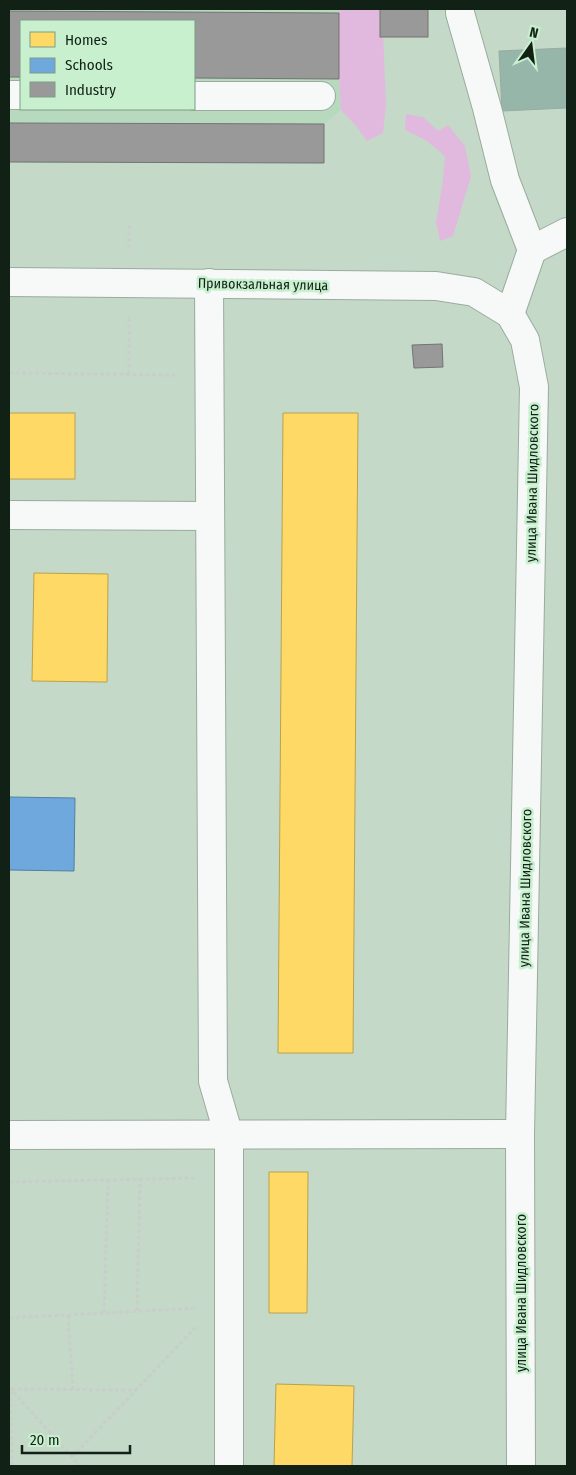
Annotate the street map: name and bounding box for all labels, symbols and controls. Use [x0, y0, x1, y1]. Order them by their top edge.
legend [20, 20, 195, 110]
north arrow [506, 20, 556, 70]
text: N [528, 24, 540, 42]
text: Homes [65, 31, 107, 49]
text: Schools [65, 56, 113, 74]
text: Industry [65, 81, 116, 99]
street label: Привокзальная улица [198, 275, 329, 294]
street label: улица Ивана Шидловского [523, 404, 542, 562]
street label: улица Ивана Шидловского [516, 809, 535, 967]
street label: улица Ивана Шидловского [513, 1214, 530, 1372]
scale bar [22, 1422, 130, 1454]
text: 20 m [30, 1431, 60, 1449]

